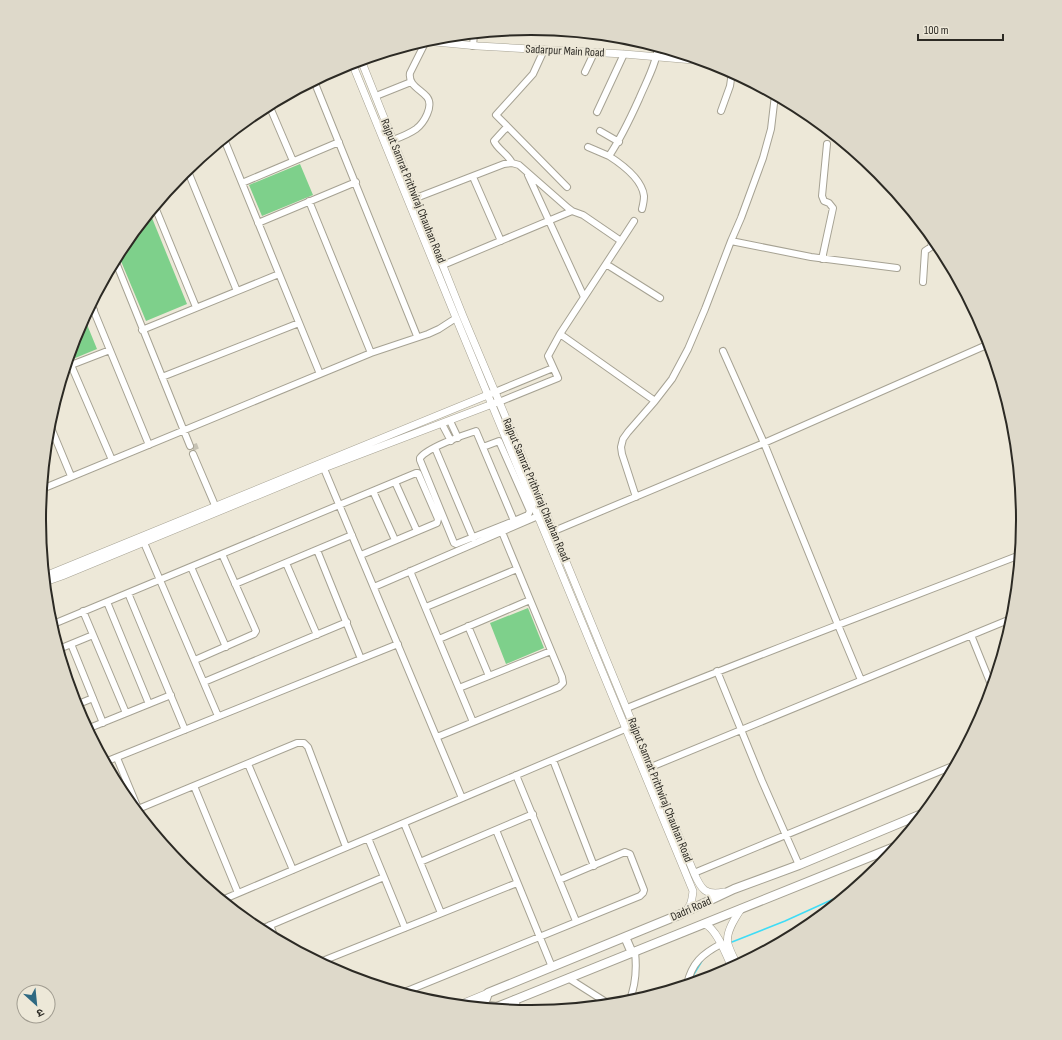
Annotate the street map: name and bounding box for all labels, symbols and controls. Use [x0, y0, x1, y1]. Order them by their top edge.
scale bar [918, 16, 1003, 42]
text: 100 m [924, 23, 949, 38]
street label: Sadarpur Main Road [525, 41, 605, 61]
street label: Rajput Samrat Prithviraj Chauhan Road [377, 117, 449, 265]
street label: Rajput Samrat Prithviraj Chauhan Road [499, 416, 573, 564]
street label: Rajput Samrat Prithviraj Chauhan Road [624, 716, 696, 864]
street label: Dadri Road [668, 893, 714, 925]
north arrow [16, 984, 56, 1024]
text: उ [34, 1005, 46, 1020]

